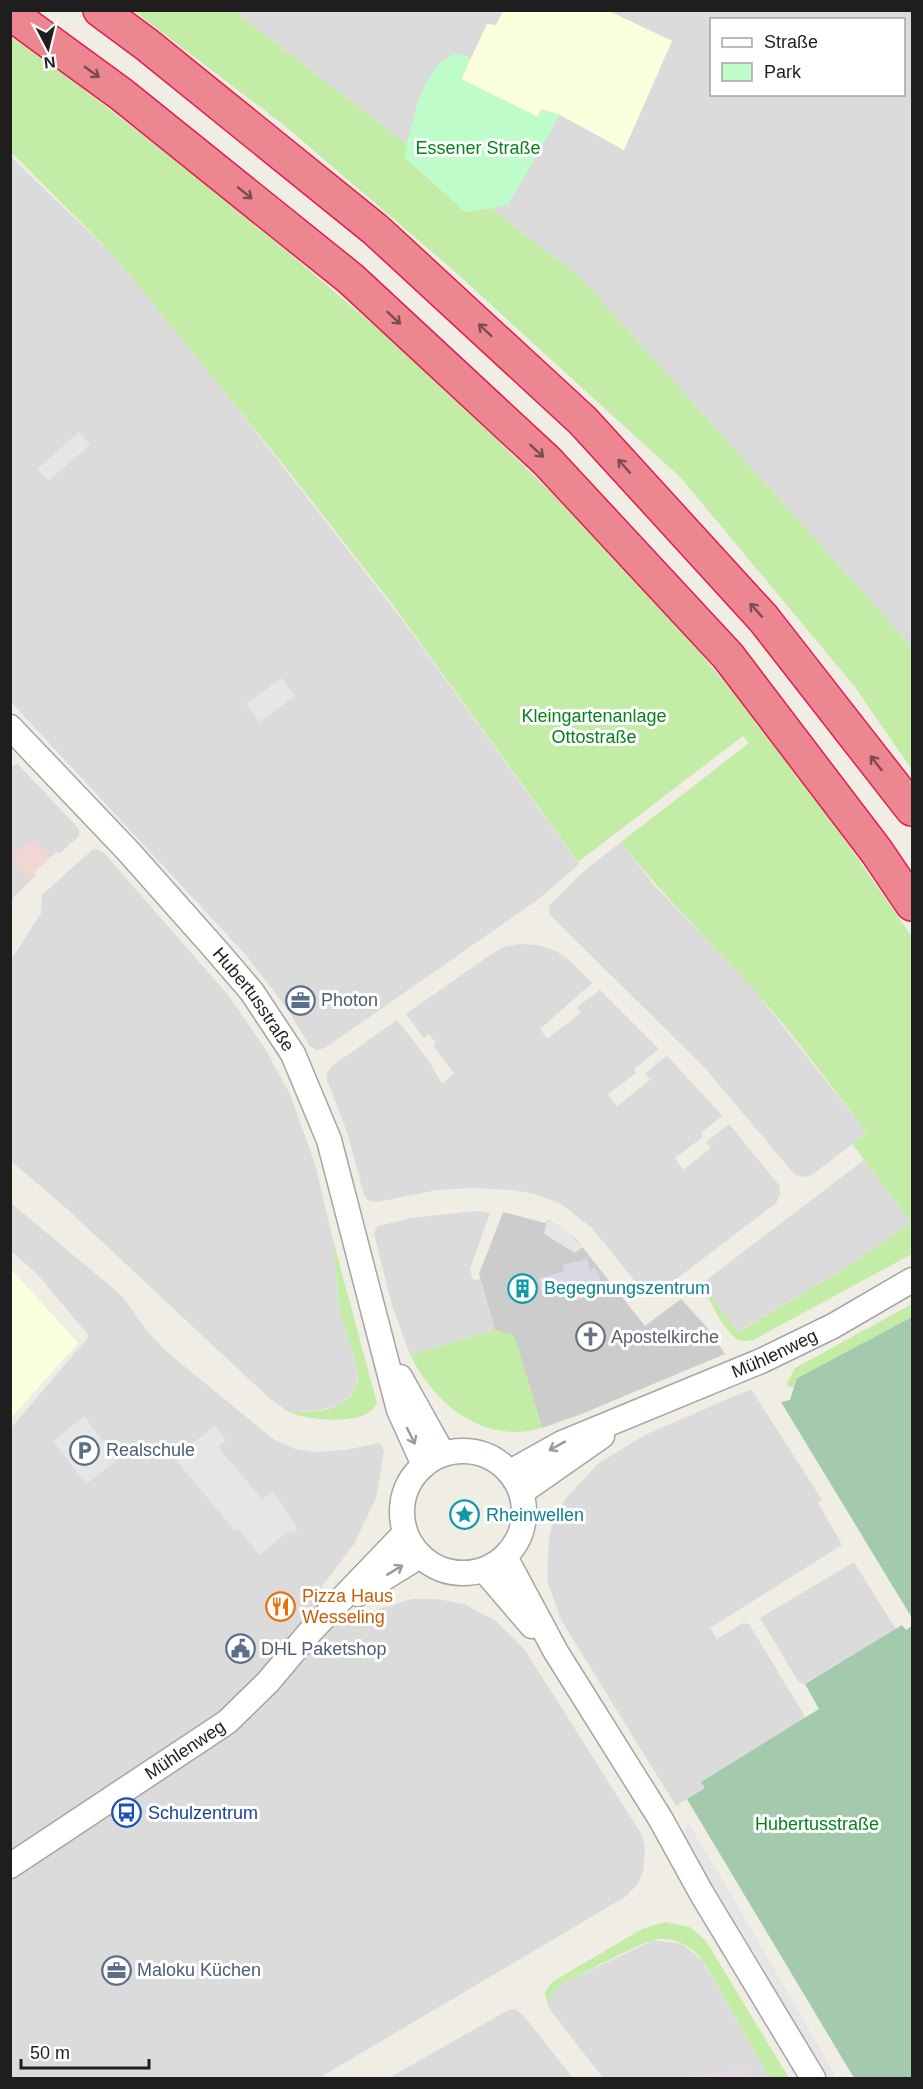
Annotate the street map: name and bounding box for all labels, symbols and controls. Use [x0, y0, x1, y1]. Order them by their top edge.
north arrow [18, 18, 78, 78]
legend [710, 18, 905, 96]
text: Straße [764, 32, 818, 52]
text: N [43, 53, 57, 72]
text: Park [764, 62, 802, 82]
one-way arrow [83, 66, 99, 79]
park label: Essener Straße [415, 138, 541, 158]
one-way arrow [236, 187, 252, 200]
one-way arrow [386, 311, 401, 325]
one-way arrow [477, 323, 492, 337]
one-way arrow [529, 444, 544, 458]
one-way arrow [617, 459, 631, 474]
one-way arrow [749, 603, 763, 618]
park label: Kleingartenanlage Ottostraße [521, 706, 667, 747]
one-way arrow [870, 755, 883, 771]
street label: Hubertusstraße [209, 944, 298, 1055]
office icon: Photon [284, 984, 316, 1016]
place label: Photon [321, 990, 378, 1010]
building icon: Begegnungszentrum [507, 1272, 539, 1304]
place label: Begegnungszentrum [544, 1278, 710, 1298]
church icon: Apostelkirche [574, 1321, 606, 1353]
street label: Mühlenweg [729, 1325, 820, 1382]
place label: Apostelkirche [611, 1327, 719, 1347]
one-way arrow [405, 1426, 417, 1444]
parking icon: Realschule [69, 1434, 101, 1466]
place label: Realschule [106, 1440, 195, 1460]
one-way arrow [549, 1440, 566, 1452]
place icon: Rheinwellen [449, 1499, 481, 1531]
place label: Rheinwellen [486, 1505, 584, 1525]
one-way arrow [386, 1564, 403, 1576]
place label: Pizza Haus Wesseling [302, 1586, 393, 1627]
restaurant icon: Pizza Haus Wesseling [265, 1590, 297, 1622]
public building icon: DHL Paketshop [224, 1633, 256, 1665]
place label: DHL Paketshop [261, 1639, 386, 1659]
street label: Mühlenweg [141, 1716, 229, 1784]
bus stop icon: Schulzentrum [111, 1797, 143, 1829]
place label: Schulzentrum [148, 1803, 258, 1823]
park label: Hubertusstraße [755, 1814, 879, 1834]
office icon: Maloku Küchen [100, 1954, 132, 1986]
place label: Maloku Küchen [137, 1960, 261, 1980]
scale bar [21, 2032, 148, 2070]
text: 50 m [30, 2043, 70, 2063]

